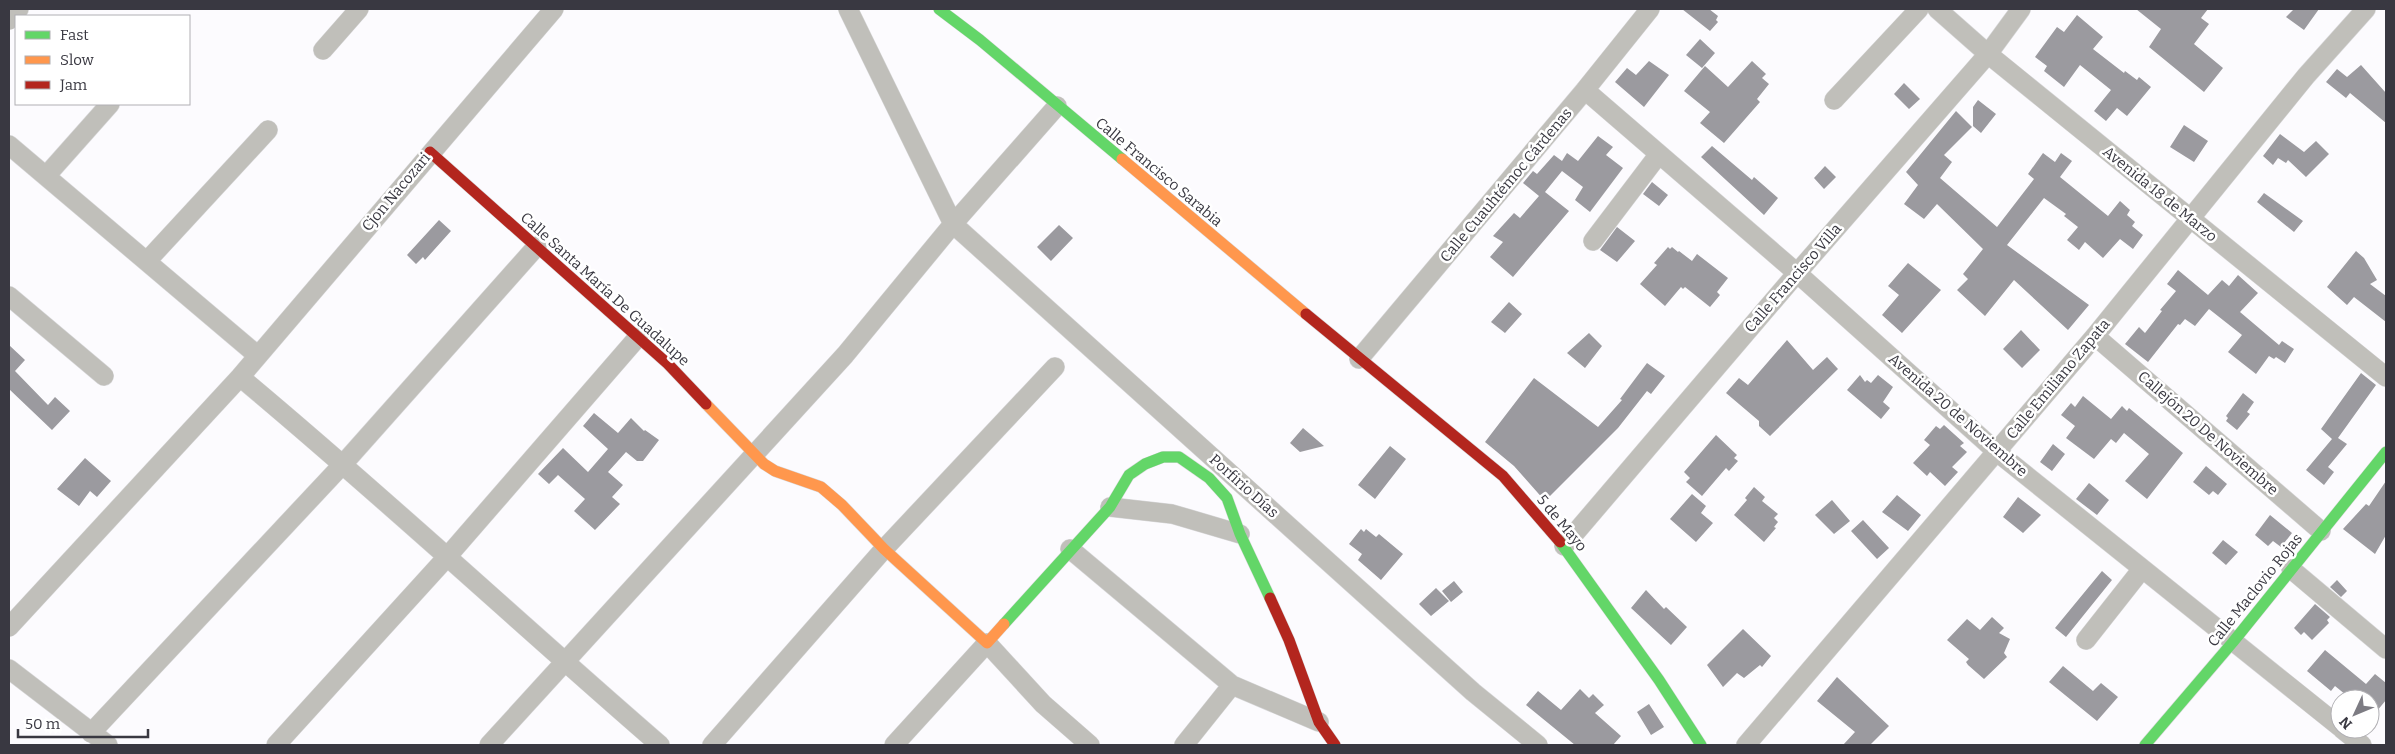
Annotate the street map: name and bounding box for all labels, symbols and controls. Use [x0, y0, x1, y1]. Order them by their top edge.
legend [15, 15, 190, 105]
text: Fast [60, 26, 89, 44]
text: Slow [60, 51, 95, 69]
text: Jam [59, 76, 88, 94]
street label: Calle Cuauhtémoc Cárdenas [1436, 104, 1576, 266]
street label: Calle Francisco Sarabia [1092, 114, 1226, 230]
street label: Avenida 18 de Marzo [2099, 142, 2221, 246]
street label: Cjon Nacozari [358, 149, 434, 235]
street label: Calle Santa María De Guadalupe [517, 208, 693, 370]
street label: Calle Francisco Villa [1741, 220, 1845, 336]
street label: Calle Emiliano Zapata [2002, 315, 2114, 443]
street label: Avenida 20 de Noviembre [1885, 350, 2031, 480]
street label: Callejón 20 De Noviembre [2134, 367, 2282, 499]
street label: Porfirio Días [1206, 450, 1282, 522]
street label: 5 de Mayo [1533, 491, 1591, 555]
street label: Calle Maclovio Rojas [2204, 530, 2306, 650]
north arrow [2330, 689, 2380, 739]
scale bar [18, 706, 148, 738]
text: N [2336, 713, 2356, 732]
text: 50 m [25, 715, 61, 733]

